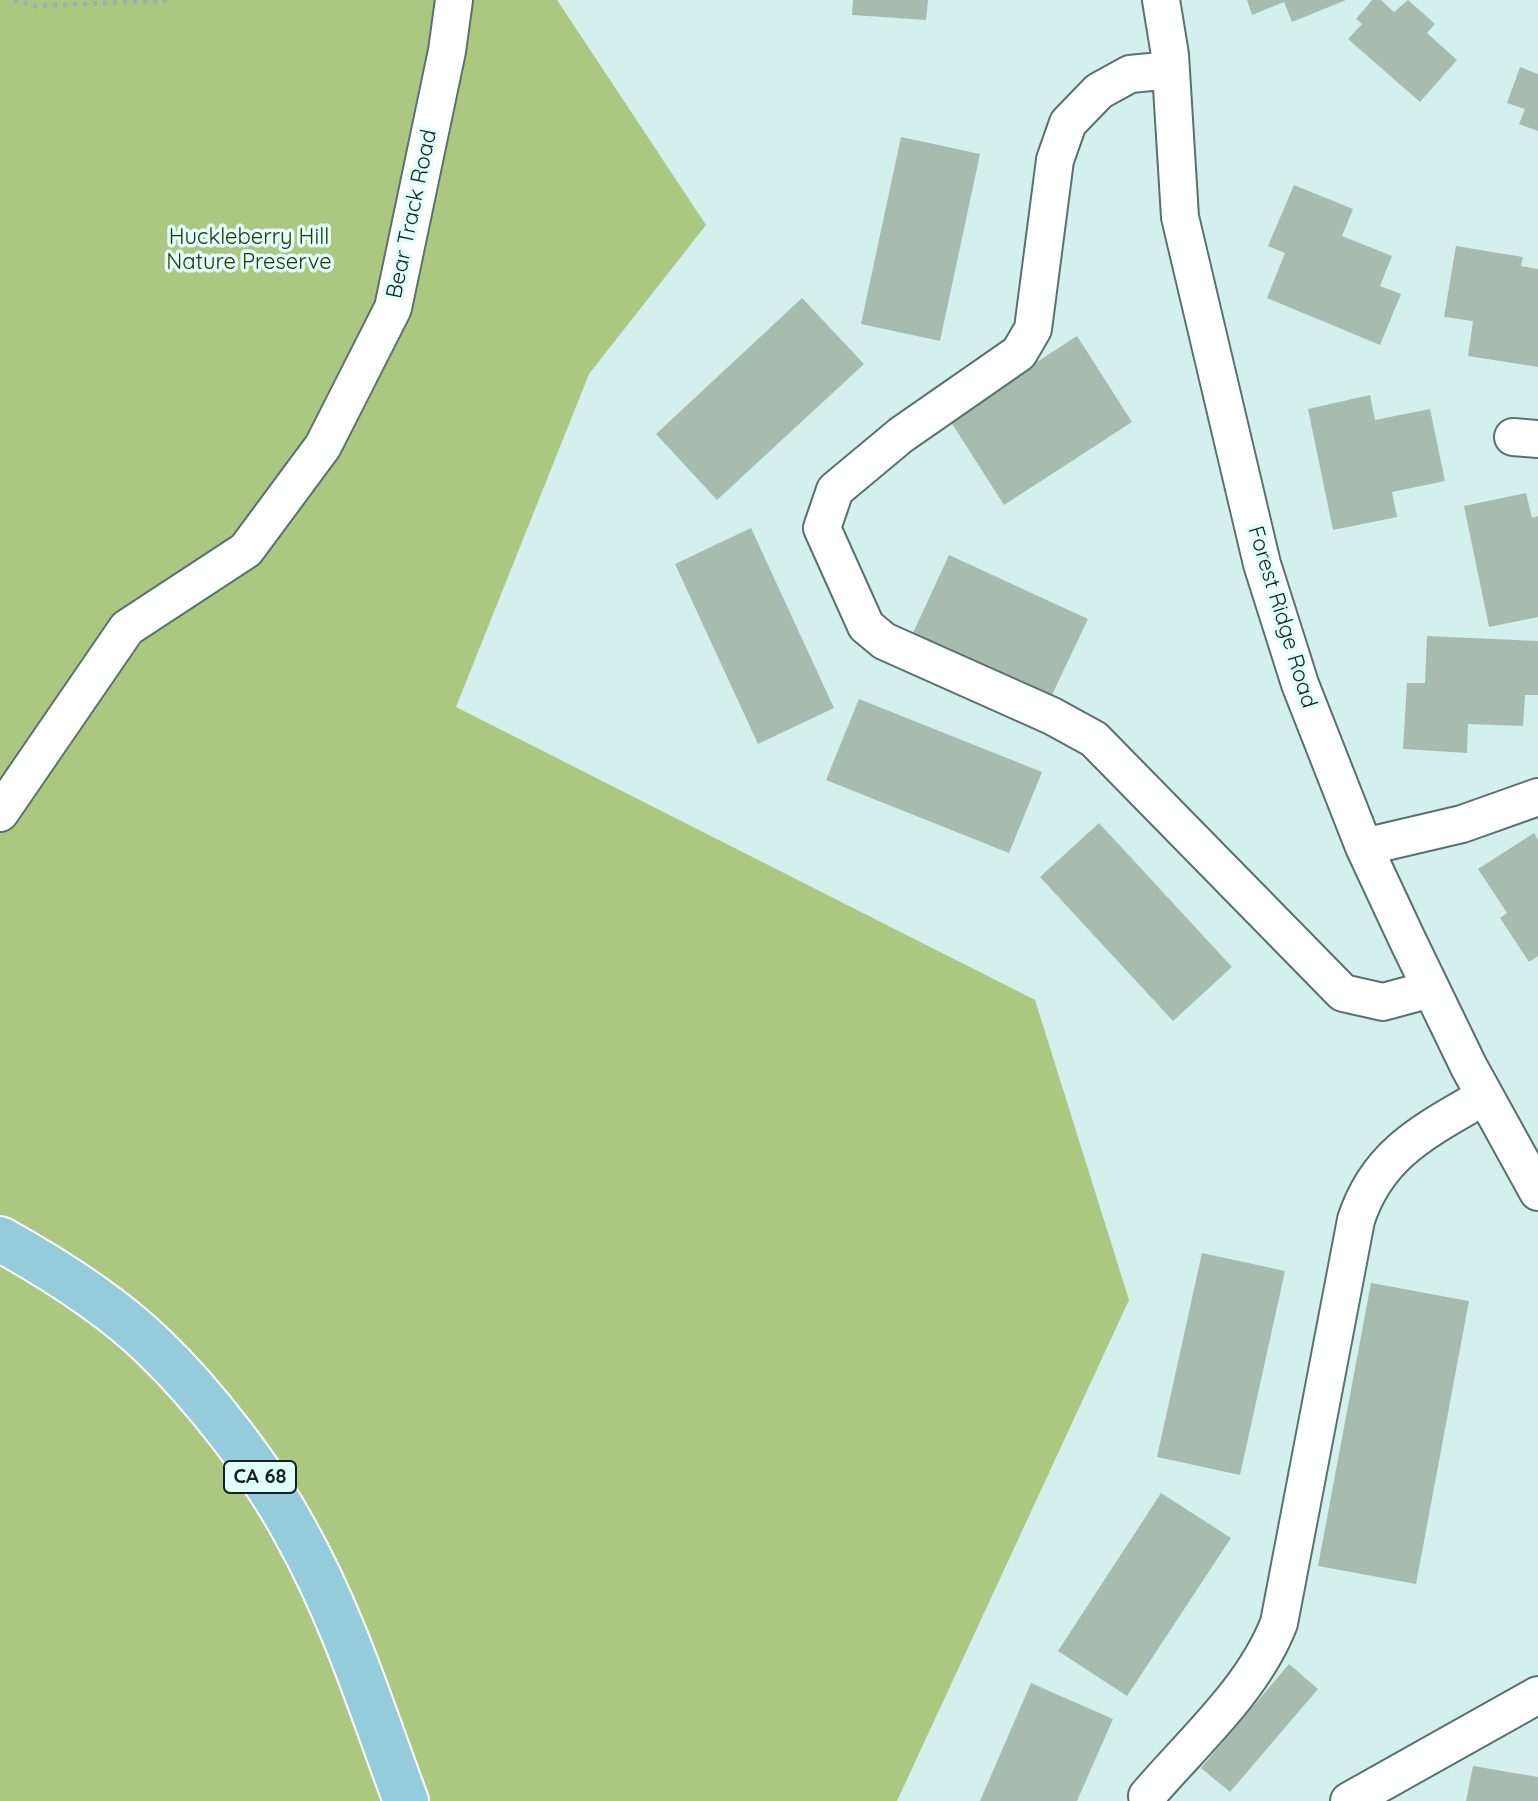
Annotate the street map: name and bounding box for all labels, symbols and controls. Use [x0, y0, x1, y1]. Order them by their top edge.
street label: Bear Track Road [381, 127, 443, 301]
park label: Huckleberry Hill Nature Preserve [166, 224, 332, 276]
street label: Forest Ridge Road [1242, 523, 1322, 711]
road number: CA 68 [224, 1461, 296, 1493]

